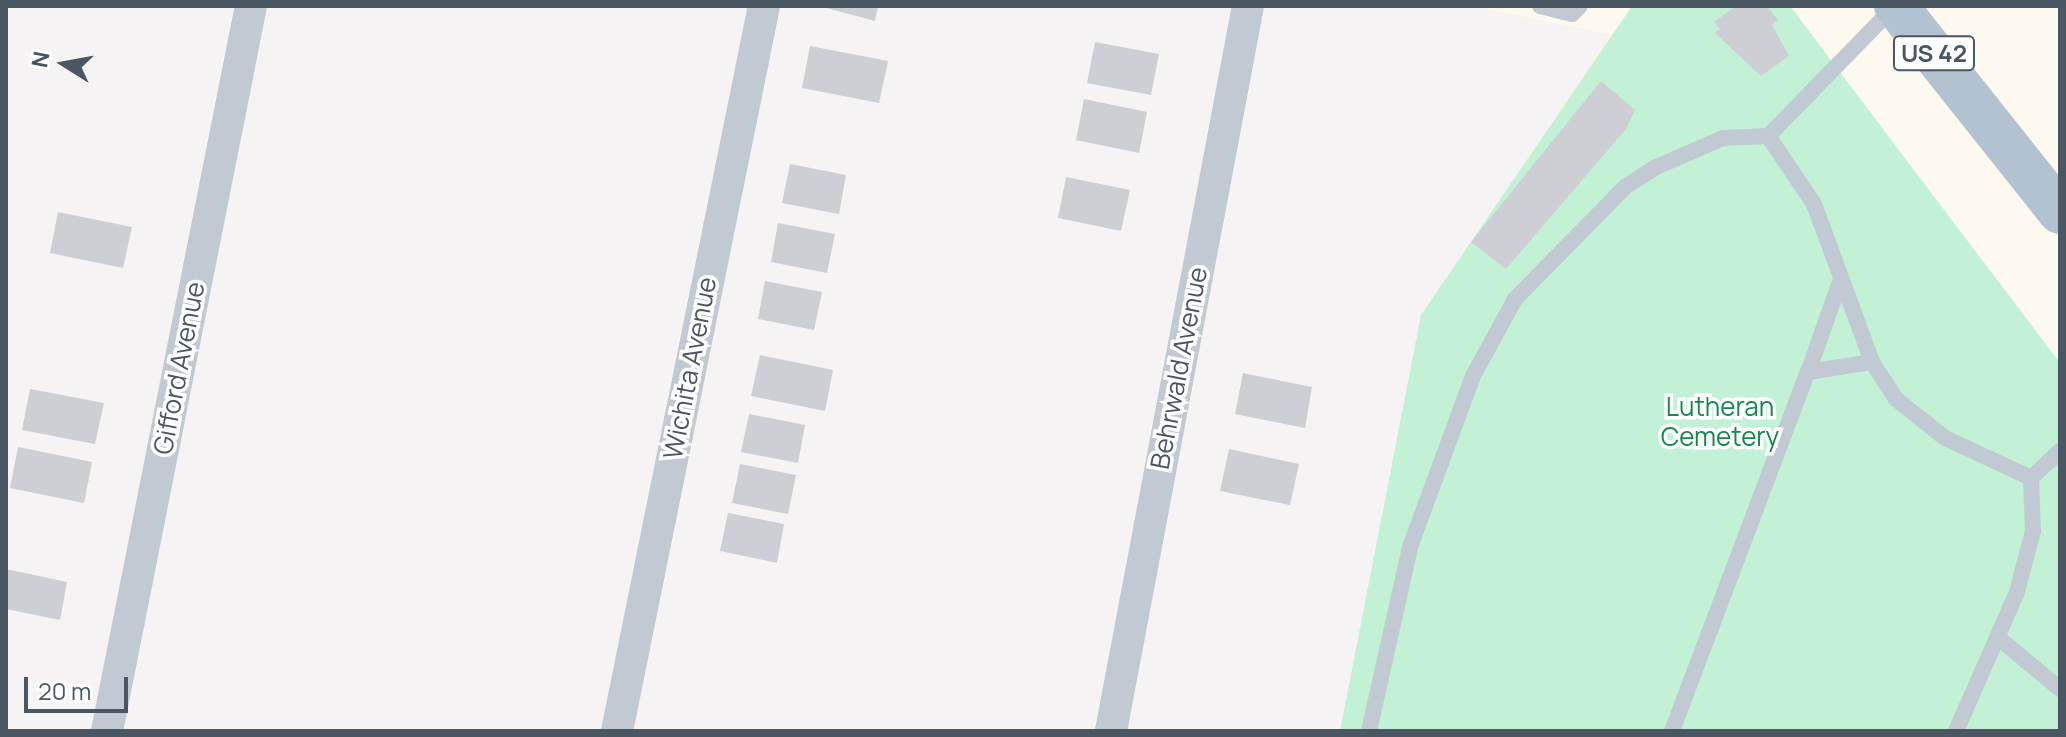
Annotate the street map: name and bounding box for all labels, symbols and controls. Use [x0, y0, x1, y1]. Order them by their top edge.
north arrow [24, 24, 104, 104]
road number: US 42 [1892, 33, 1976, 73]
text: N [24, 49, 57, 70]
street label: Behrwald Avenue [1144, 264, 1214, 472]
street label: Wichita Avenue [657, 274, 723, 462]
street label: Gifford Avenue [147, 279, 211, 457]
park label: Lutheran Cemetery [1661, 391, 1779, 452]
scale bar [28, 661, 132, 711]
text: 20 m [38, 674, 91, 707]

